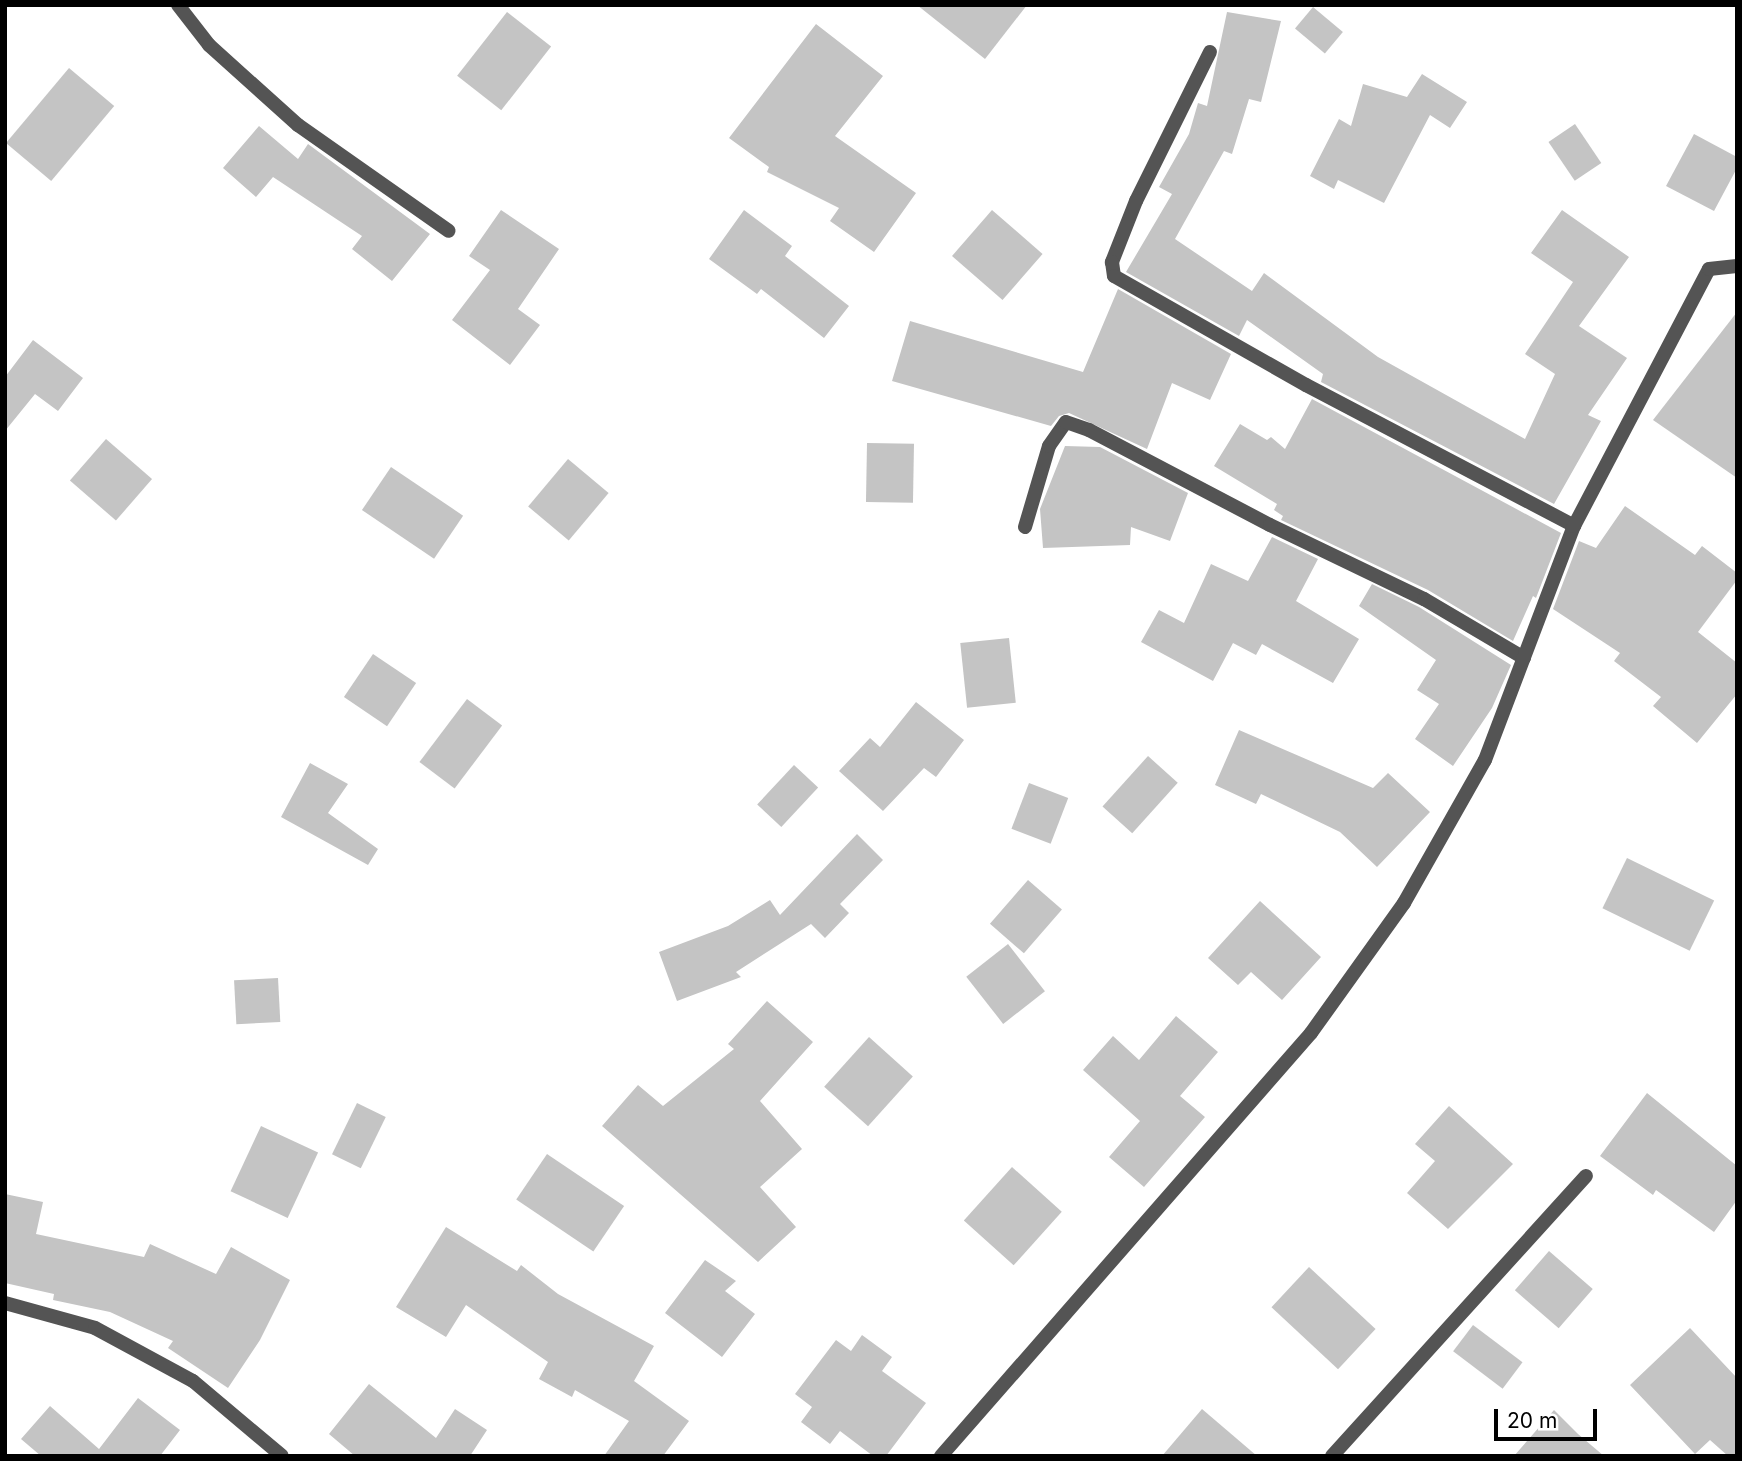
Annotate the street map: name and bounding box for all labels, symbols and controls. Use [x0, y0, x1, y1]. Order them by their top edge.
scale bar [1497, 1394, 1600, 1438]
text: 20 m [1507, 1408, 1557, 1433]

